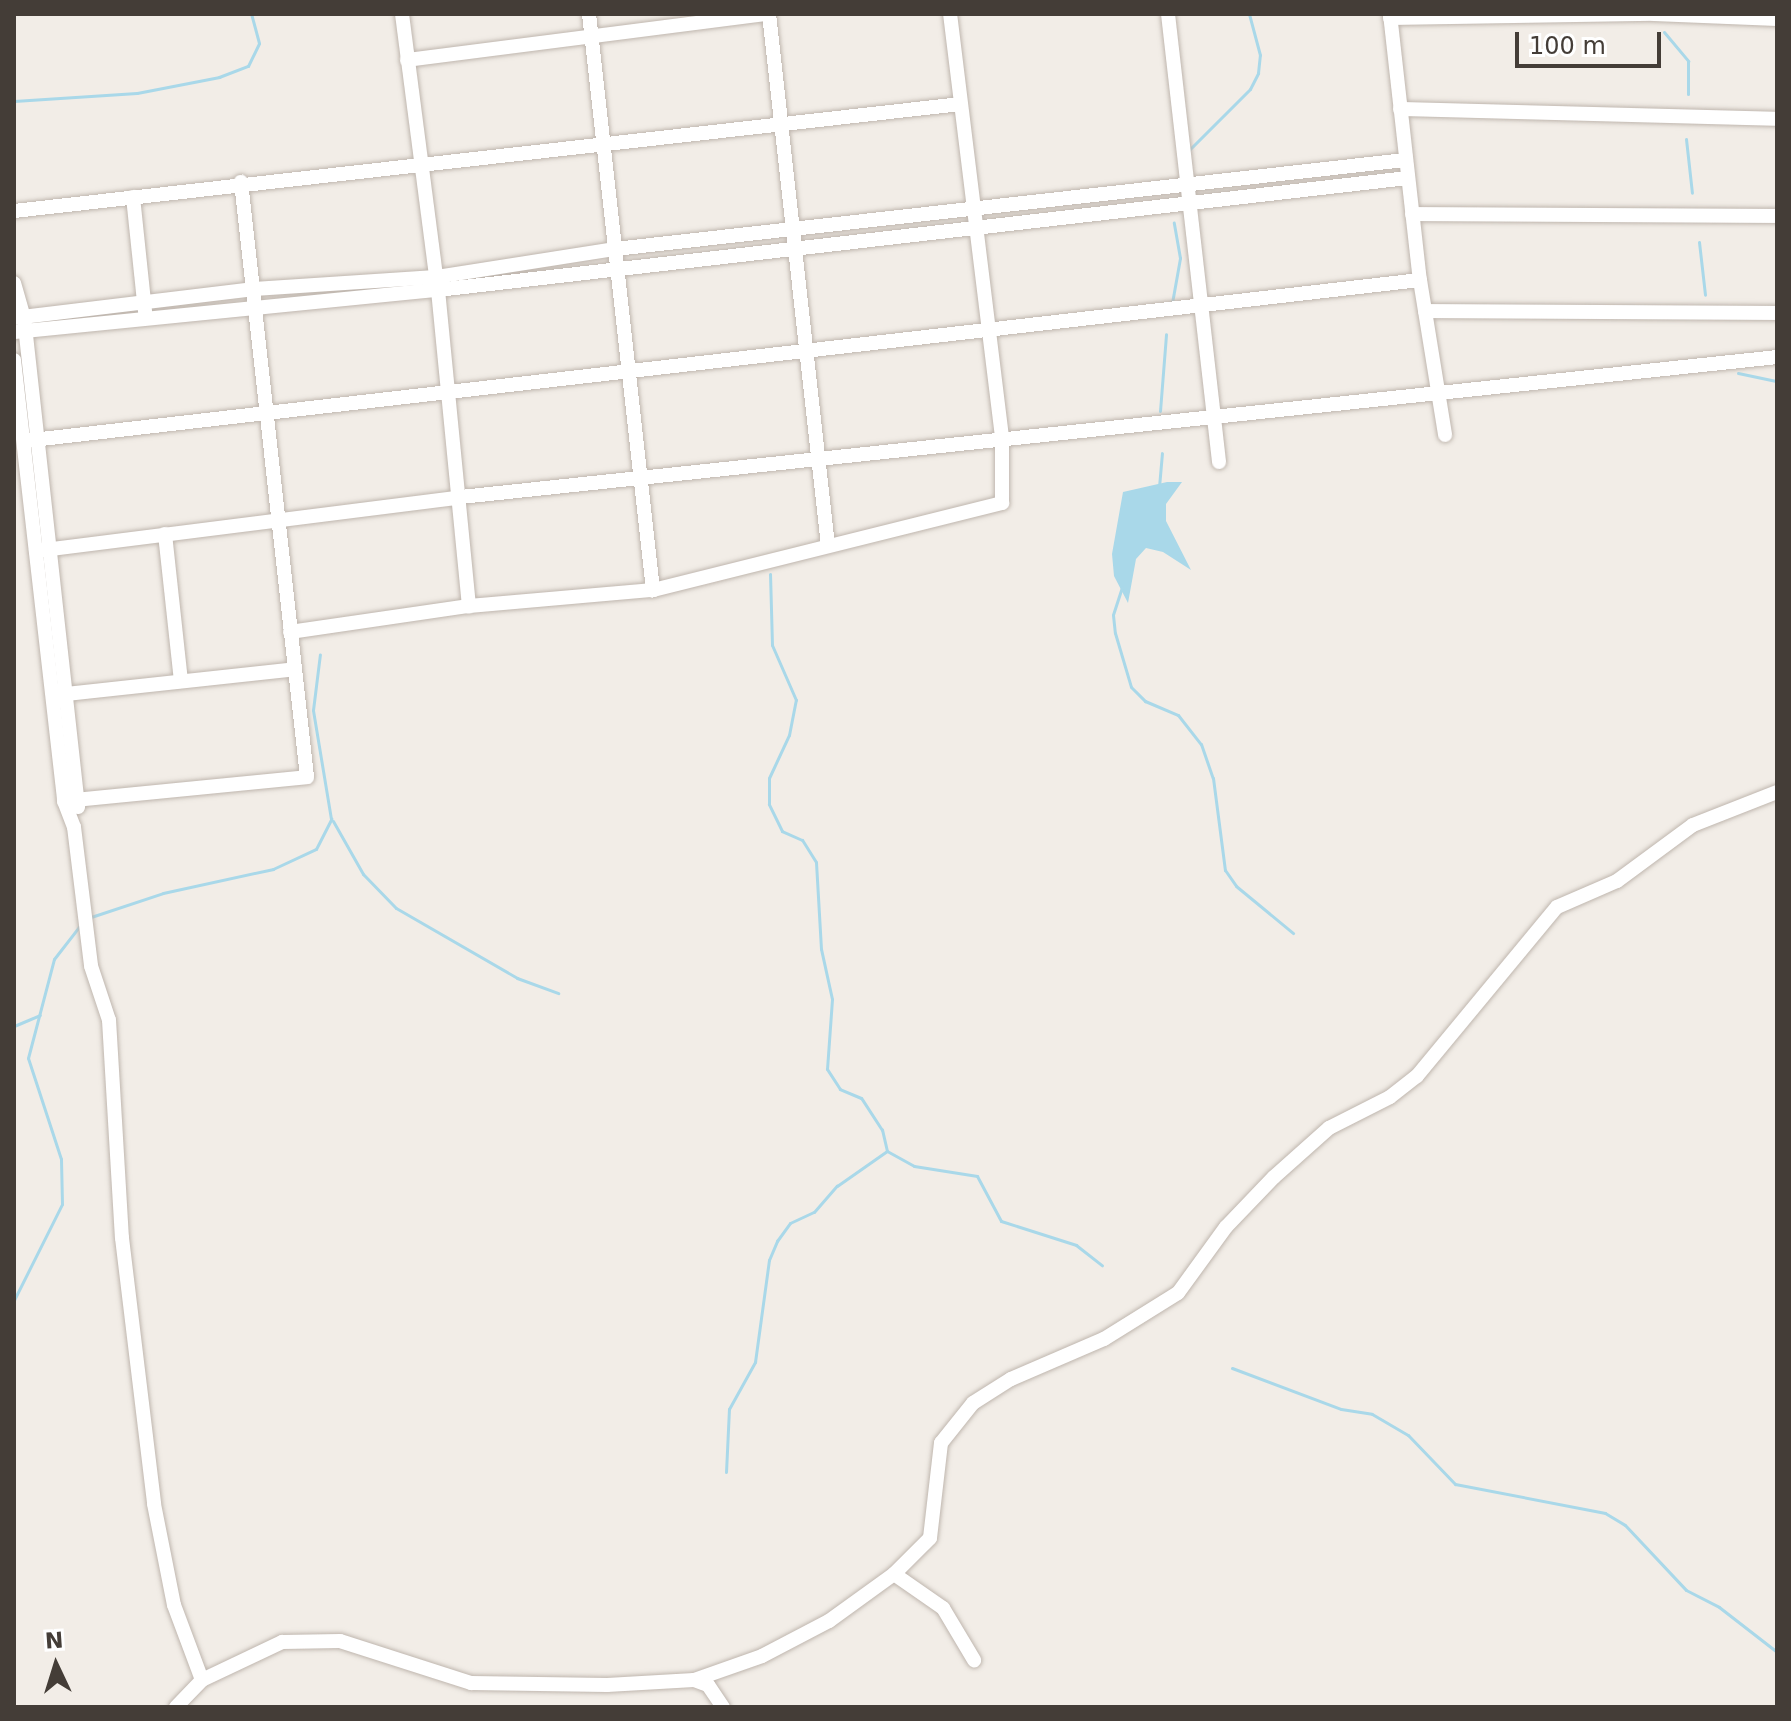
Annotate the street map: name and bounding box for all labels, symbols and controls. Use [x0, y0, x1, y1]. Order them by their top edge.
scale bar [1519, 16, 1665, 66]
text: 100 m [1529, 32, 1606, 60]
north arrow [16, 1625, 96, 1705]
text: N [44, 1627, 64, 1654]

